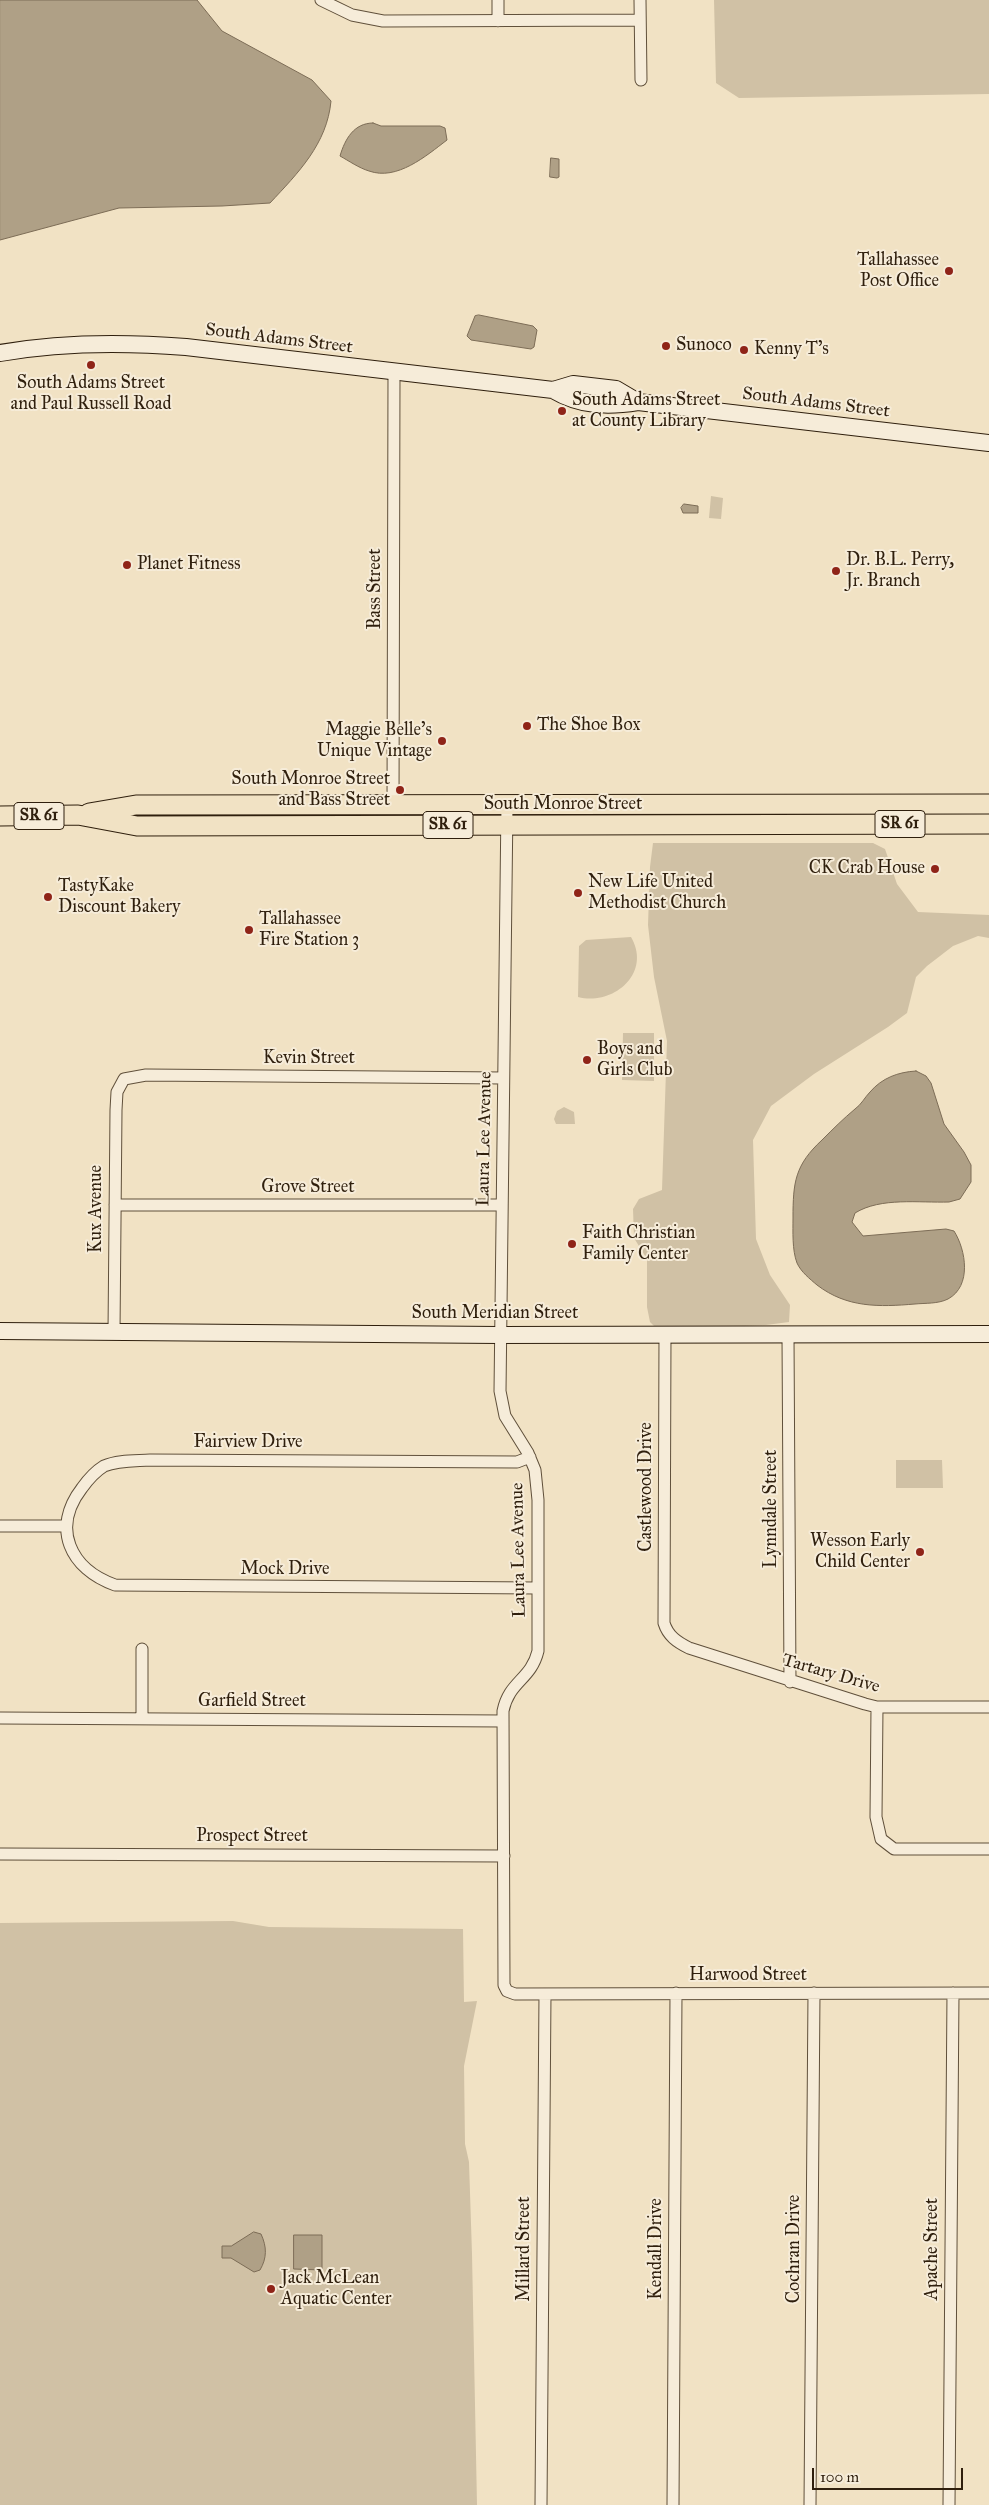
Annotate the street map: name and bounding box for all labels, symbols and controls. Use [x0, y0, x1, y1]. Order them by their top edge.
place label: Tallahassee Post Office [857, 250, 939, 292]
marker: Tallahassee Post Office [943, 265, 955, 277]
street label: South Adams Street [204, 319, 354, 359]
place label: Sunoco [676, 335, 732, 357]
place label: Kenny T's [754, 339, 829, 361]
marker: Sunoco [660, 340, 672, 352]
marker: Kenny T's [738, 344, 750, 356]
marker: South Adams Street and Paul Russell Road [85, 359, 97, 371]
place label: South Adams Street and Paul Russell Road [11, 373, 171, 416]
street label: South Adams Street [741, 383, 891, 423]
place label: South Adams Street at County Library [572, 390, 720, 432]
marker: South Adams Street at County Library [556, 405, 568, 417]
street label: Bass Street [365, 548, 387, 630]
place label: Dr. B.L. Perry, Jr. Branch [846, 550, 954, 592]
place label: Planet Fitness [137, 554, 241, 576]
marker: Planet Fitness [121, 559, 133, 571]
marker: Dr. B.L. Perry, Jr. Branch [830, 565, 842, 577]
place label: The Shoe Box [537, 715, 640, 737]
place label: Maggie Belle's Unique Vintage [317, 720, 432, 762]
marker: The Shoe Box [521, 720, 533, 732]
marker: Maggie Belle's Unique Vintage [436, 735, 448, 747]
place label: South Monroe Street and Bass Street [231, 769, 390, 812]
marker: South Monroe Street and Bass Street [394, 784, 406, 796]
street label: South Monroe Street [484, 794, 642, 816]
road number: SR 61 [14, 802, 64, 829]
road number: SR 61 [875, 811, 925, 838]
road number: SR 61 [423, 812, 473, 838]
place label: CK Crab House [809, 858, 925, 880]
marker: CK Crab House [929, 863, 941, 875]
place label: New Life United Methodist Church [588, 872, 726, 914]
place label: TastyKake Discount Bakery [58, 876, 180, 919]
marker: New Life United Methodist Church [572, 887, 584, 899]
marker: TastyKake Discount Bakery [42, 891, 54, 903]
place label: Tallahassee Fire Station 3 [259, 909, 359, 952]
marker: Tallahassee Fire Station 3 [243, 924, 255, 936]
place label: Boys and Girls Club [597, 1039, 672, 1082]
street label: Kevin Street [263, 1048, 355, 1070]
marker: Boys and Girls Club [581, 1054, 593, 1066]
street label: Laura Lee Avenue [473, 1071, 497, 1207]
street label: Kux Avenue [86, 1165, 108, 1253]
street label: Grove Street [261, 1177, 355, 1199]
place label: Faith Christian Family Center [582, 1223, 695, 1266]
marker: Faith Christian Family Center [566, 1238, 578, 1250]
street label: South Meridian Street [412, 1303, 578, 1325]
street label: Castlewood Drive [636, 1422, 658, 1552]
street label: Fairview Drive [193, 1432, 303, 1454]
street label: Lynndale Street [761, 1450, 783, 1568]
street label: Laura Lee Avenue [507, 1482, 531, 1618]
place label: Wesson Early Child Center [810, 1531, 910, 1574]
marker: Wesson Early Child Center [914, 1546, 926, 1558]
street label: Mock Drive [241, 1559, 329, 1581]
street label: Tartary Drive [780, 1650, 882, 1698]
street label: Garfield Street [198, 1691, 306, 1713]
street label: Prospect Street [196, 1826, 308, 1848]
street label: Harwood Street [689, 1965, 807, 1987]
street label: Cochran Drive [784, 2195, 806, 2303]
street label: Millard Street [514, 2196, 536, 2302]
street label: Kendall Drive [646, 2198, 668, 2300]
street label: Apache Street [922, 2198, 944, 2300]
place label: Jack McLean Aquatic Center [281, 2268, 392, 2310]
marker: Jack McLean Aquatic Center [265, 2283, 277, 2295]
scale bar [814, 2458, 965, 2490]
text: 100 m [820, 2468, 859, 2486]

